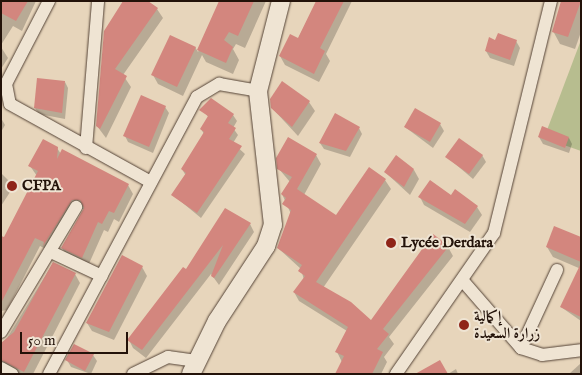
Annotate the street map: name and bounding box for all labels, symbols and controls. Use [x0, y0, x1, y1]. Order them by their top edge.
place label: CFPA [22, 177, 61, 195]
marker: CFPA [6, 180, 18, 192]
place label: Lycée Derdara [401, 234, 493, 252]
marker: Lycée Derdara [385, 237, 397, 249]
place label: إكمالية زرارة السعيدة [474, 307, 540, 342]
marker: إكمالية زرارة السعيدة [458, 319, 470, 331]
scale bar [22, 322, 130, 354]
text: 50 m [28, 331, 56, 350]

